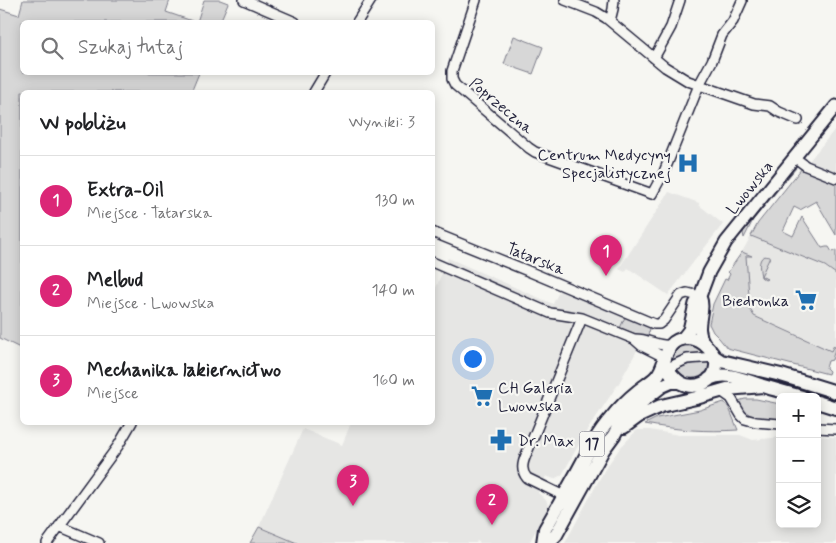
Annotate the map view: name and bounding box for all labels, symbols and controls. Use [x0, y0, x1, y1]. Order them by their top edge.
search box [20, 20, 435, 75]
icon: search [38, 34, 66, 62]
text: Szukaj tutaj [78, 35, 183, 60]
street label: Poprzeczna [465, 73, 538, 139]
text: W pobliżu [40, 109, 126, 137]
text: Wyniki: 3 [349, 112, 415, 133]
place label: Centrum Medycyny Specjalistycznej [538, 145, 671, 184]
hospital icon: Centrum Medycyny Specjalistycznej [675, 150, 701, 176]
street label: Lwowska [722, 156, 778, 219]
text: Extra-Oil [87, 178, 164, 203]
text: 1 [52, 190, 60, 211]
text: 130 m [374, 190, 415, 211]
text: Miejsce · Tatarska [87, 203, 212, 224]
pin: 1 [590, 235, 622, 276]
street label: Tatarska [503, 238, 568, 281]
text: Melbud [87, 268, 143, 293]
text: 2 [52, 280, 60, 301]
text: 140 m [371, 280, 415, 301]
supermarket icon: Biedronka [793, 287, 819, 313]
place label: Biedronka [722, 291, 789, 312]
text: Miejsce · Lwowska [87, 293, 214, 314]
your location [460, 346, 486, 372]
text: Mechanika lakiernictwo [87, 358, 281, 383]
text: 3 [52, 370, 60, 391]
text: 160 m [372, 370, 415, 391]
place label: CH Galeria Lwowska [498, 378, 573, 417]
text: Miejsce [87, 383, 138, 404]
supermarket icon: CH Galeria Lwowska [469, 383, 495, 409]
map controls [776, 393, 821, 528]
button: + [776, 393, 821, 438]
pharmacy icon: Dr. Max [488, 427, 514, 453]
place label: Dr. Max [518, 431, 574, 452]
road number: 17 [580, 432, 604, 456]
button: − [776, 438, 821, 483]
pin: 3 [337, 465, 369, 506]
button: layers [776, 483, 821, 528]
pin: 2 [476, 484, 508, 525]

